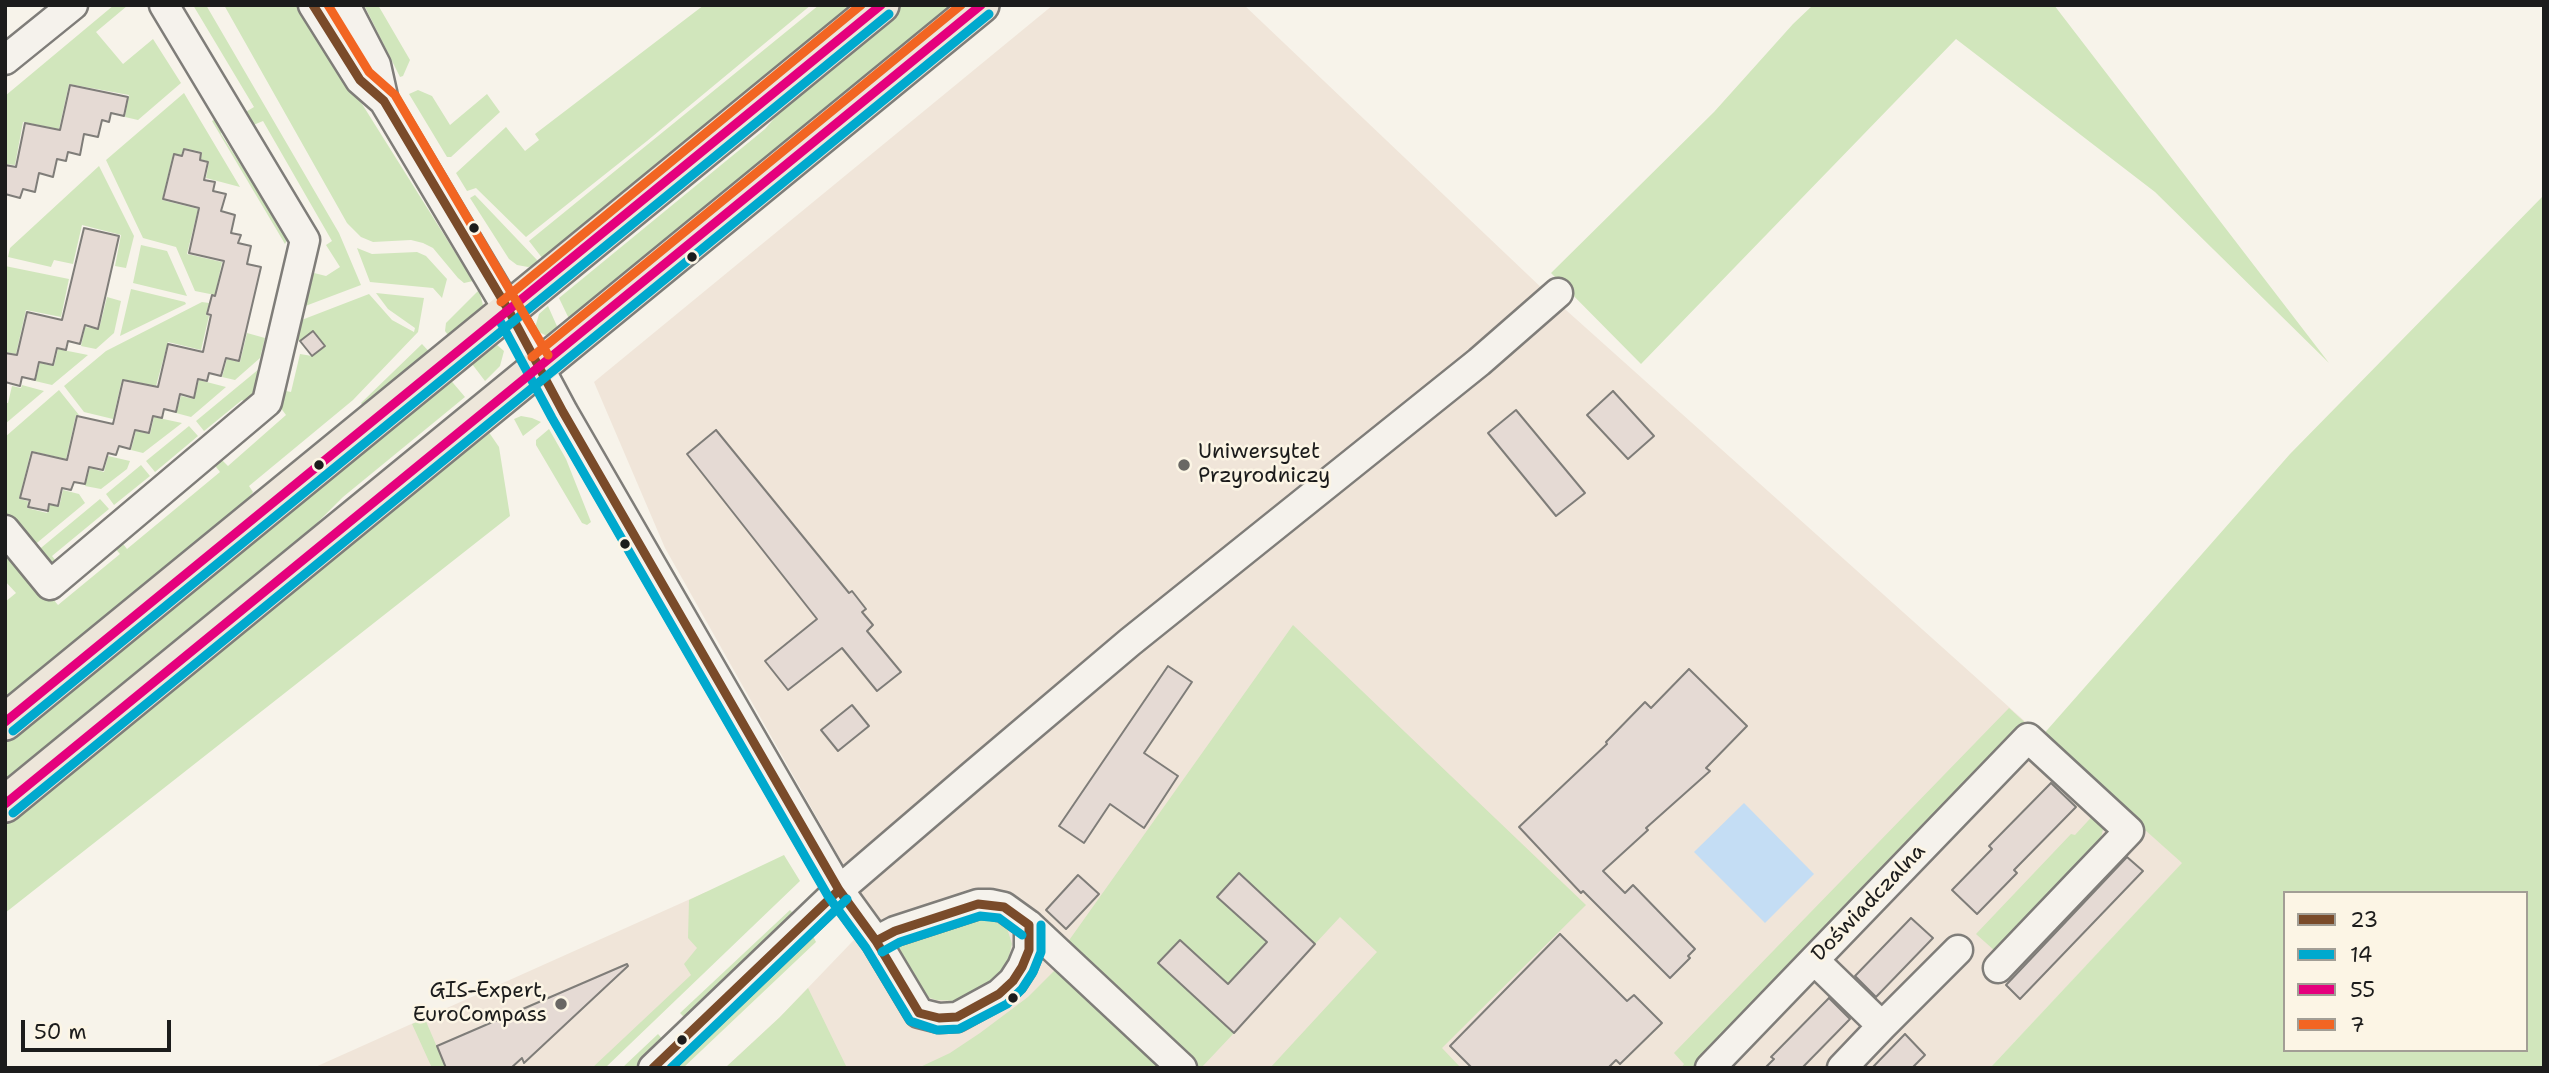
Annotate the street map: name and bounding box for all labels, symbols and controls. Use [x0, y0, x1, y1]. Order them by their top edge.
unlabelled marker [467, 221, 481, 235]
unlabelled marker [685, 250, 699, 264]
place label: Uniwersytet Przyrodniczy [1198, 440, 1330, 490]
marker: Uniwersytet Przyrodniczy [1176, 457, 1192, 473]
unlabelled marker [312, 458, 326, 472]
unlabelled marker [618, 537, 632, 551]
street label: Doświadczalna [1807, 839, 1931, 967]
legend [2283, 891, 2528, 1052]
text: 23 [2350, 906, 2378, 934]
text: 14 [2350, 941, 2373, 969]
text: 55 [2350, 976, 2375, 1004]
place label: GIS-Expert, EuroCompass [413, 979, 547, 1029]
unlabelled marker [1006, 991, 1020, 1005]
marker: GIS-Expert, EuroCompass [553, 996, 569, 1012]
scale bar [24, 1006, 175, 1050]
text: 7 [2350, 1011, 2365, 1039]
text: 50 m [34, 1018, 87, 1046]
unlabelled marker [675, 1033, 689, 1047]

